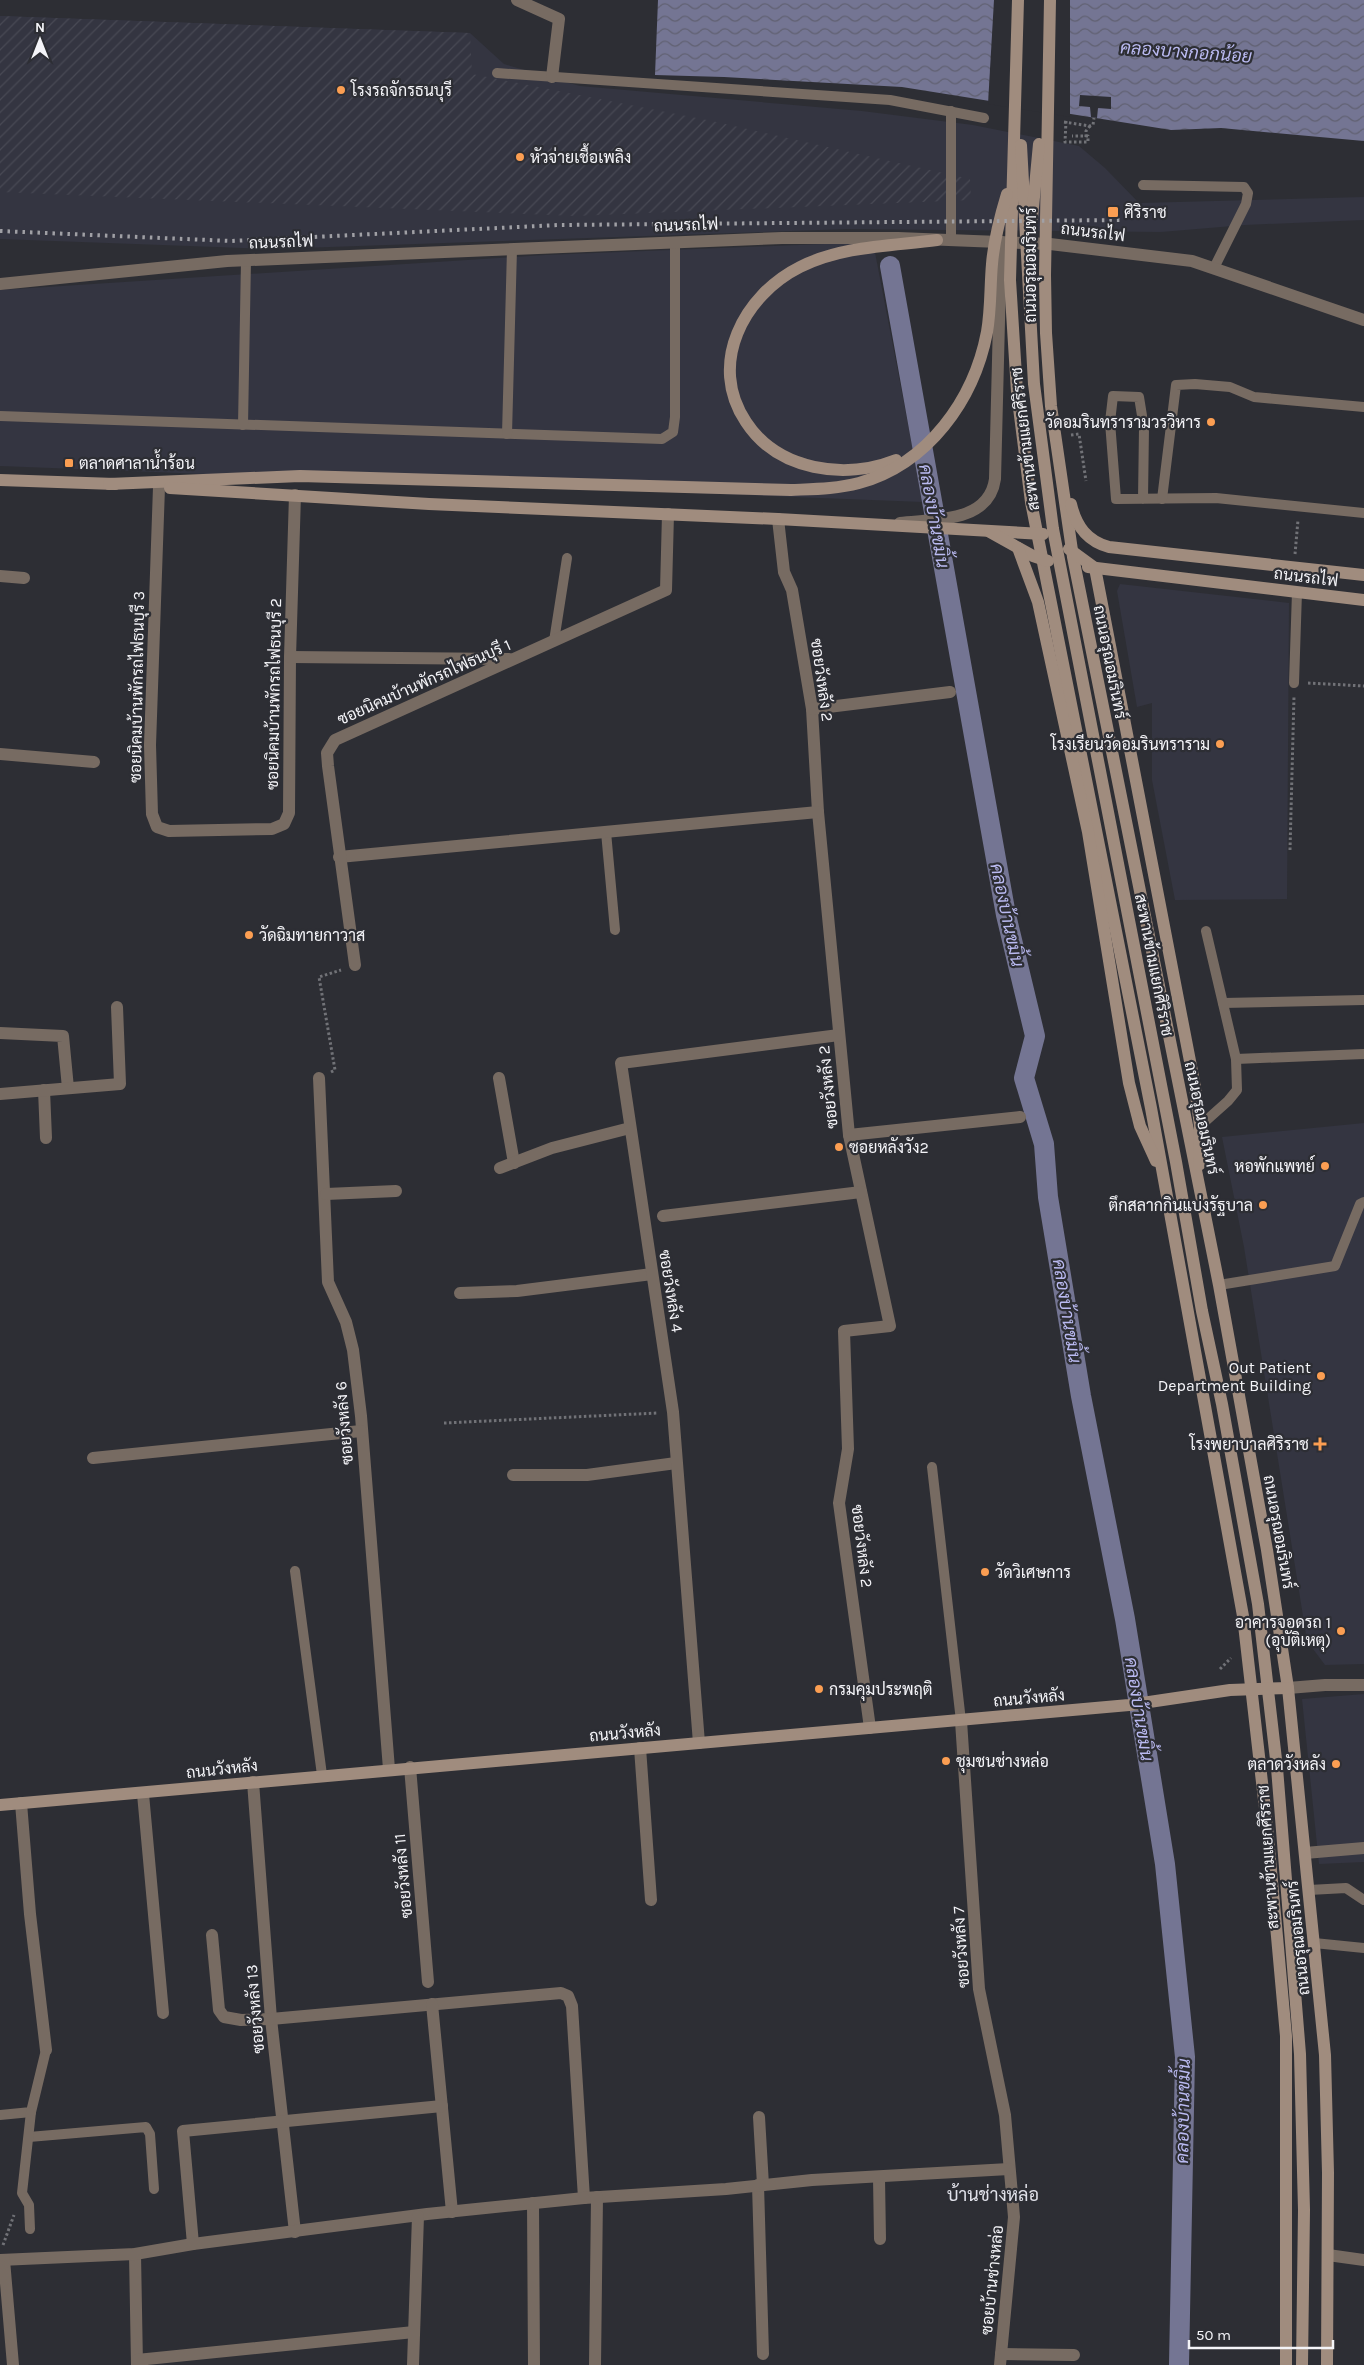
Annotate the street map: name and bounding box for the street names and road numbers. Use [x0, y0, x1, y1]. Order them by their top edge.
street label: ถนนอรุณอมรินทร์ [1018, 207, 1042, 323]
street label: ถนนรถไฟ [653, 212, 719, 236]
street label: ถนนรถไฟ [1060, 217, 1126, 245]
street label: ถนนรถไฟ [248, 229, 314, 253]
street label: สะพานข้ามแยกศิริราช [1006, 366, 1043, 512]
street label: ถนนรถไฟ [1273, 562, 1339, 590]
street label: ซอยนิคมบ้านพักรถไฟธนบุรี 3 [124, 591, 150, 783]
street label: ซอยนิคมบ้านพักรถไฟธนบุรี 2 [261, 598, 287, 790]
street label: ถนนอรุณอมรินทร์ [1088, 603, 1133, 721]
street label: ซอยนิคมบ้านพักรถไฟธนบุรี 1 [333, 633, 515, 731]
street label: ซอยวังหลัง 2 [807, 637, 838, 723]
street label: สะพานข้ามแยกศิริราช [1131, 892, 1178, 1038]
street label: ซอยวังหลัง 2 [813, 1044, 842, 1130]
street label: ถนนอรุณอมรินทร์ [1179, 1059, 1226, 1177]
street label: ซอยวังหลัง 4 [655, 1248, 688, 1334]
street label: ซอยวังหลัง 6 [330, 1381, 357, 1466]
street label: ถนนอรุณอมรินทร์ [1258, 1473, 1301, 1591]
street label: ซอยวังหลัง 2 [847, 1503, 878, 1589]
street label: ถนนวังหลัง [992, 1684, 1066, 1711]
street label: ถนนวังหลัง [588, 1719, 662, 1746]
street label: ถนนวังหลัง [185, 1755, 259, 1782]
street label: สะพานข้ามแยกศิริราช [1252, 1784, 1283, 1930]
street label: ซอยวังหลัง 11 [389, 1833, 416, 1919]
street label: ถนนอรุณอมรินทร์ [1280, 1879, 1315, 1997]
street label: ซอยวังหลัง 7 [948, 1905, 973, 1989]
street label: ซอยวังหลัง 13 [241, 1964, 268, 2054]
street label: ซอยบ้านช่างหล่อ [976, 2224, 1007, 2336]

